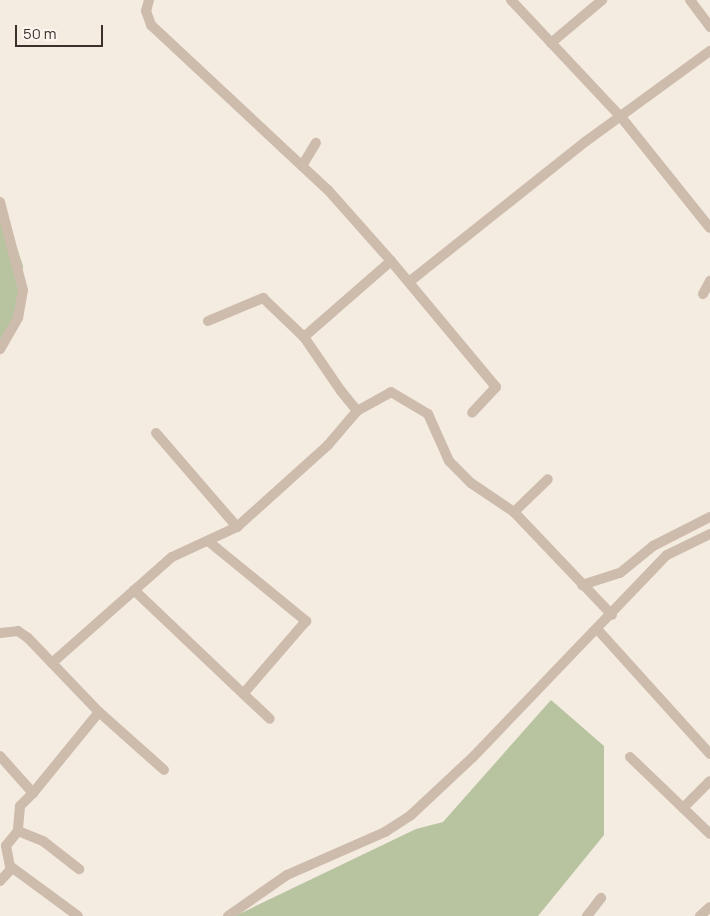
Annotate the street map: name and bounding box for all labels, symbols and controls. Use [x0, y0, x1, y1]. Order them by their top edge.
scale bar [18, 15, 105, 47]
text: 50 m [23, 23, 57, 44]

